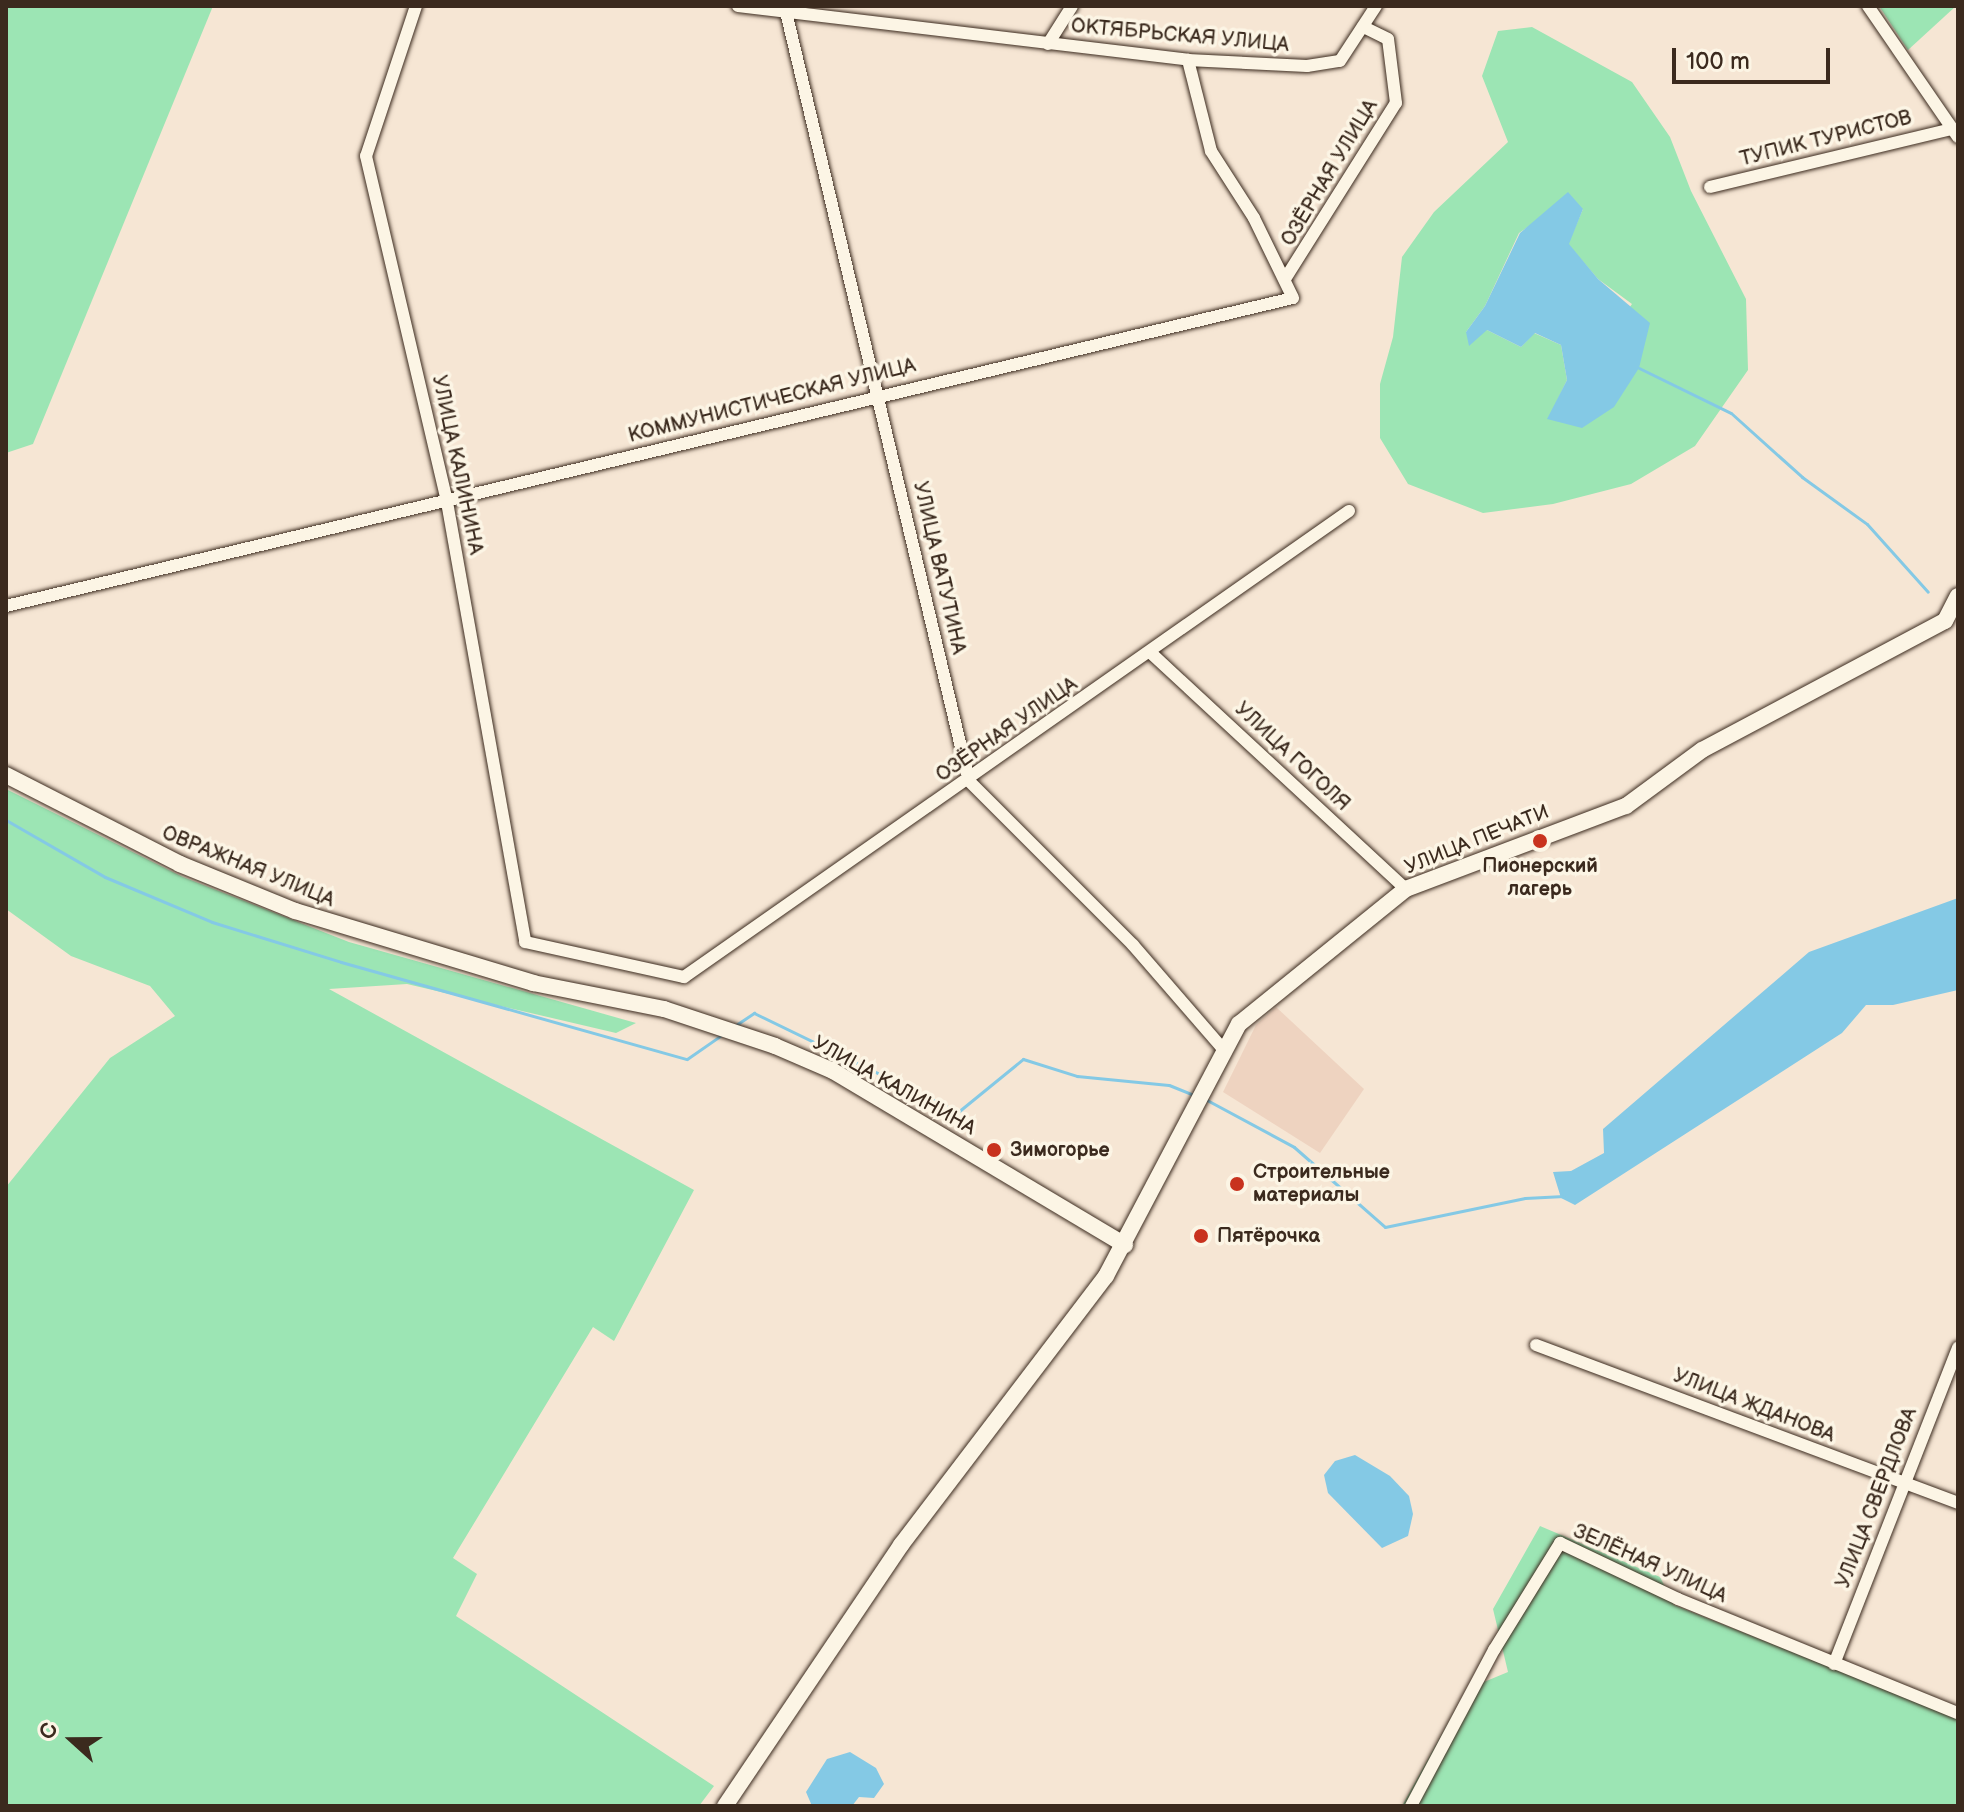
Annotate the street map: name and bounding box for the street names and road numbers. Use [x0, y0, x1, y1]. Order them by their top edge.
street label: ОКТЯБРЬСКАЯ УЛИЦА [1070, 15, 1290, 57]
street label: ОЗЁРНАЯ УЛИЦА [1277, 95, 1383, 251]
street label: ТУПИК ТУРИСТОВ [1738, 106, 1914, 172]
street label: КОММУНИСТИЧЕСКАЯ УЛИЦА [626, 354, 918, 448]
street label: УЛИЦА КАЛИНИНА [426, 373, 488, 557]
street label: УЛИЦА ВАТУТИНА [907, 479, 971, 657]
street label: ОЗЁРНАЯ УЛИЦА [932, 672, 1082, 788]
street label: УЛИЦА ГОГОЛЯ [1230, 698, 1354, 816]
street label: УЛИЦА ПЕЧАТИ [1401, 800, 1553, 880]
street label: ОВРАЖНАЯ УЛИЦА [158, 821, 338, 913]
street label: УЛИЦА КАЛИНИНА [808, 1031, 980, 1141]
street label: УЛИЦА ЖДАНОВА [1670, 1364, 1838, 1448]
street label: УЛИЦА СВЕРДЛОВА [1832, 1404, 1922, 1592]
street label: ЗЕЛЁНАЯ УЛИЦА [1570, 1519, 1730, 1609]

